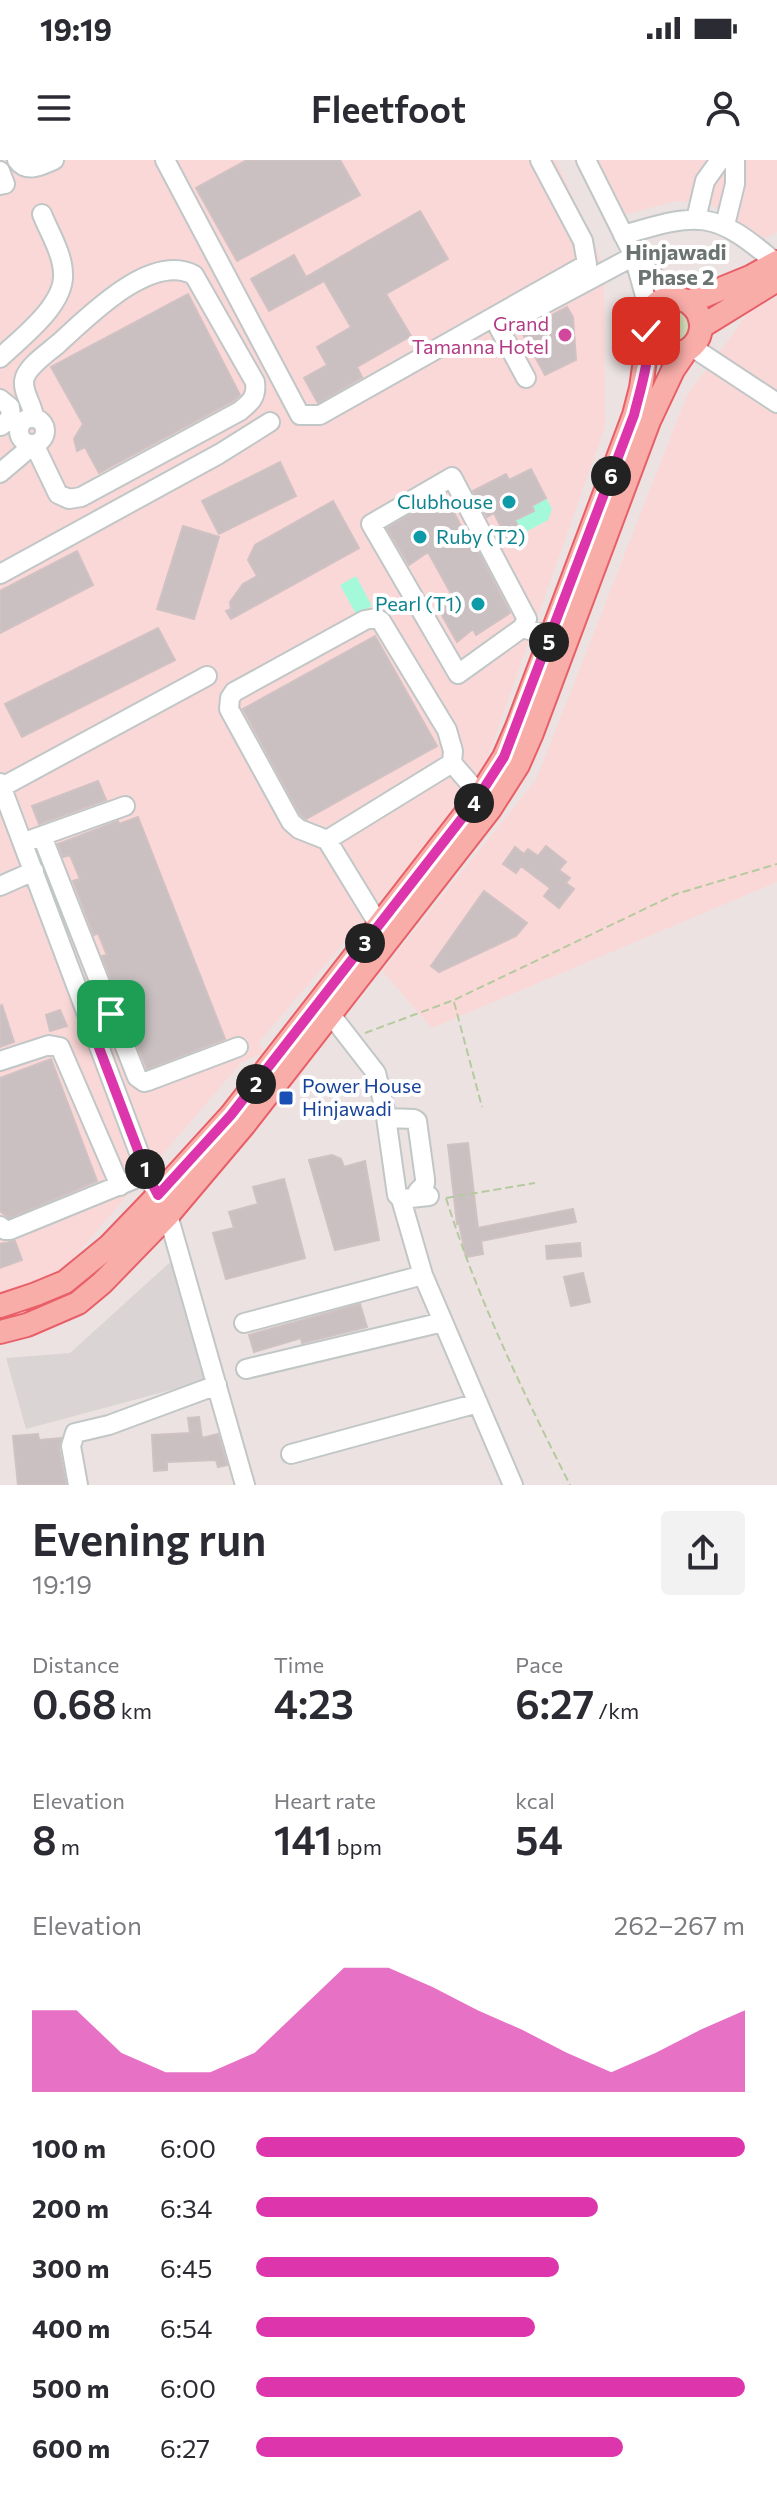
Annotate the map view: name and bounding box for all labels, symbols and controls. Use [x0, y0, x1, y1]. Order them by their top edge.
text: 19:19 [40, 10, 112, 47]
icon: menu [32, 86, 76, 130]
text: Fleetfoot [311, 86, 466, 130]
icon: person [701, 86, 745, 130]
district label: Hinjawadi Phase 2 [625, 238, 727, 290]
pin [612, 297, 680, 365]
icon: check [624, 309, 668, 353]
place label: Grand Tamanna Hotel [412, 311, 549, 358]
marker: Grand Tamanna Hotel [556, 326, 574, 344]
pin: 6 [591, 456, 631, 496]
text: 6 [604, 462, 618, 489]
place label: Clubhouse [397, 489, 493, 513]
marker: Clubhouse [500, 493, 518, 511]
place label: Ruby (T2) [436, 524, 526, 548]
marker: Ruby (T2) [411, 528, 429, 546]
place label: Pearl (T1) [375, 591, 462, 615]
marker: Pearl (T1) [469, 595, 487, 613]
pin: 5 [529, 622, 569, 662]
text: 5 [543, 628, 555, 655]
pin: 4 [454, 783, 494, 823]
text: 4 [467, 789, 481, 816]
pin: 3 [345, 923, 385, 963]
text: 3 [359, 929, 371, 956]
pin [77, 980, 145, 1048]
icon: arrive [89, 992, 133, 1036]
pin: 2 [236, 1064, 276, 1104]
text: 2 [250, 1070, 262, 1097]
place label: Power House Hinjawadi [302, 1073, 422, 1120]
marker: Power House Hinjawadi [277, 1089, 295, 1107]
pin: 1 [125, 1149, 165, 1189]
text: 1 [140, 1155, 150, 1182]
text: Evening run [32, 1511, 266, 1565]
button: share [661, 1511, 745, 1595]
text: 19:19 [32, 1568, 92, 1599]
text: Distance [32, 1651, 119, 1678]
text: Time [274, 1651, 324, 1678]
text: Pace [515, 1651, 563, 1678]
text: 0.68 [32, 1678, 117, 1727]
text: 4:23 [274, 1678, 354, 1727]
text: 6:27 [515, 1678, 594, 1727]
text: km [117, 1697, 152, 1724]
text: /km [594, 1697, 639, 1724]
text: Elevation [32, 1787, 125, 1814]
text: Heart rate [274, 1787, 376, 1814]
text: kcal [515, 1787, 555, 1814]
text: 8 [32, 1814, 57, 1863]
text: 141 [274, 1814, 332, 1863]
text: 54 [515, 1814, 563, 1863]
text: m [57, 1833, 80, 1860]
text: bpm [332, 1833, 382, 1860]
text: Elevation [32, 1909, 142, 1940]
text: 262–267 m [614, 1909, 745, 1940]
text: 100 m [32, 2132, 106, 2163]
text: 6:00 [160, 2132, 216, 2163]
text: 200 m [32, 2192, 109, 2223]
text: 6:34 [160, 2192, 212, 2223]
text: 300 m [32, 2252, 109, 2283]
text: 6:45 [160, 2252, 212, 2283]
text: 400 m [32, 2312, 110, 2343]
text: 6:54 [160, 2312, 212, 2343]
text: 500 m [32, 2372, 109, 2403]
text: 6:00 [160, 2372, 216, 2403]
text: 600 m [32, 2432, 110, 2463]
text: 6:27 [160, 2432, 210, 2463]

